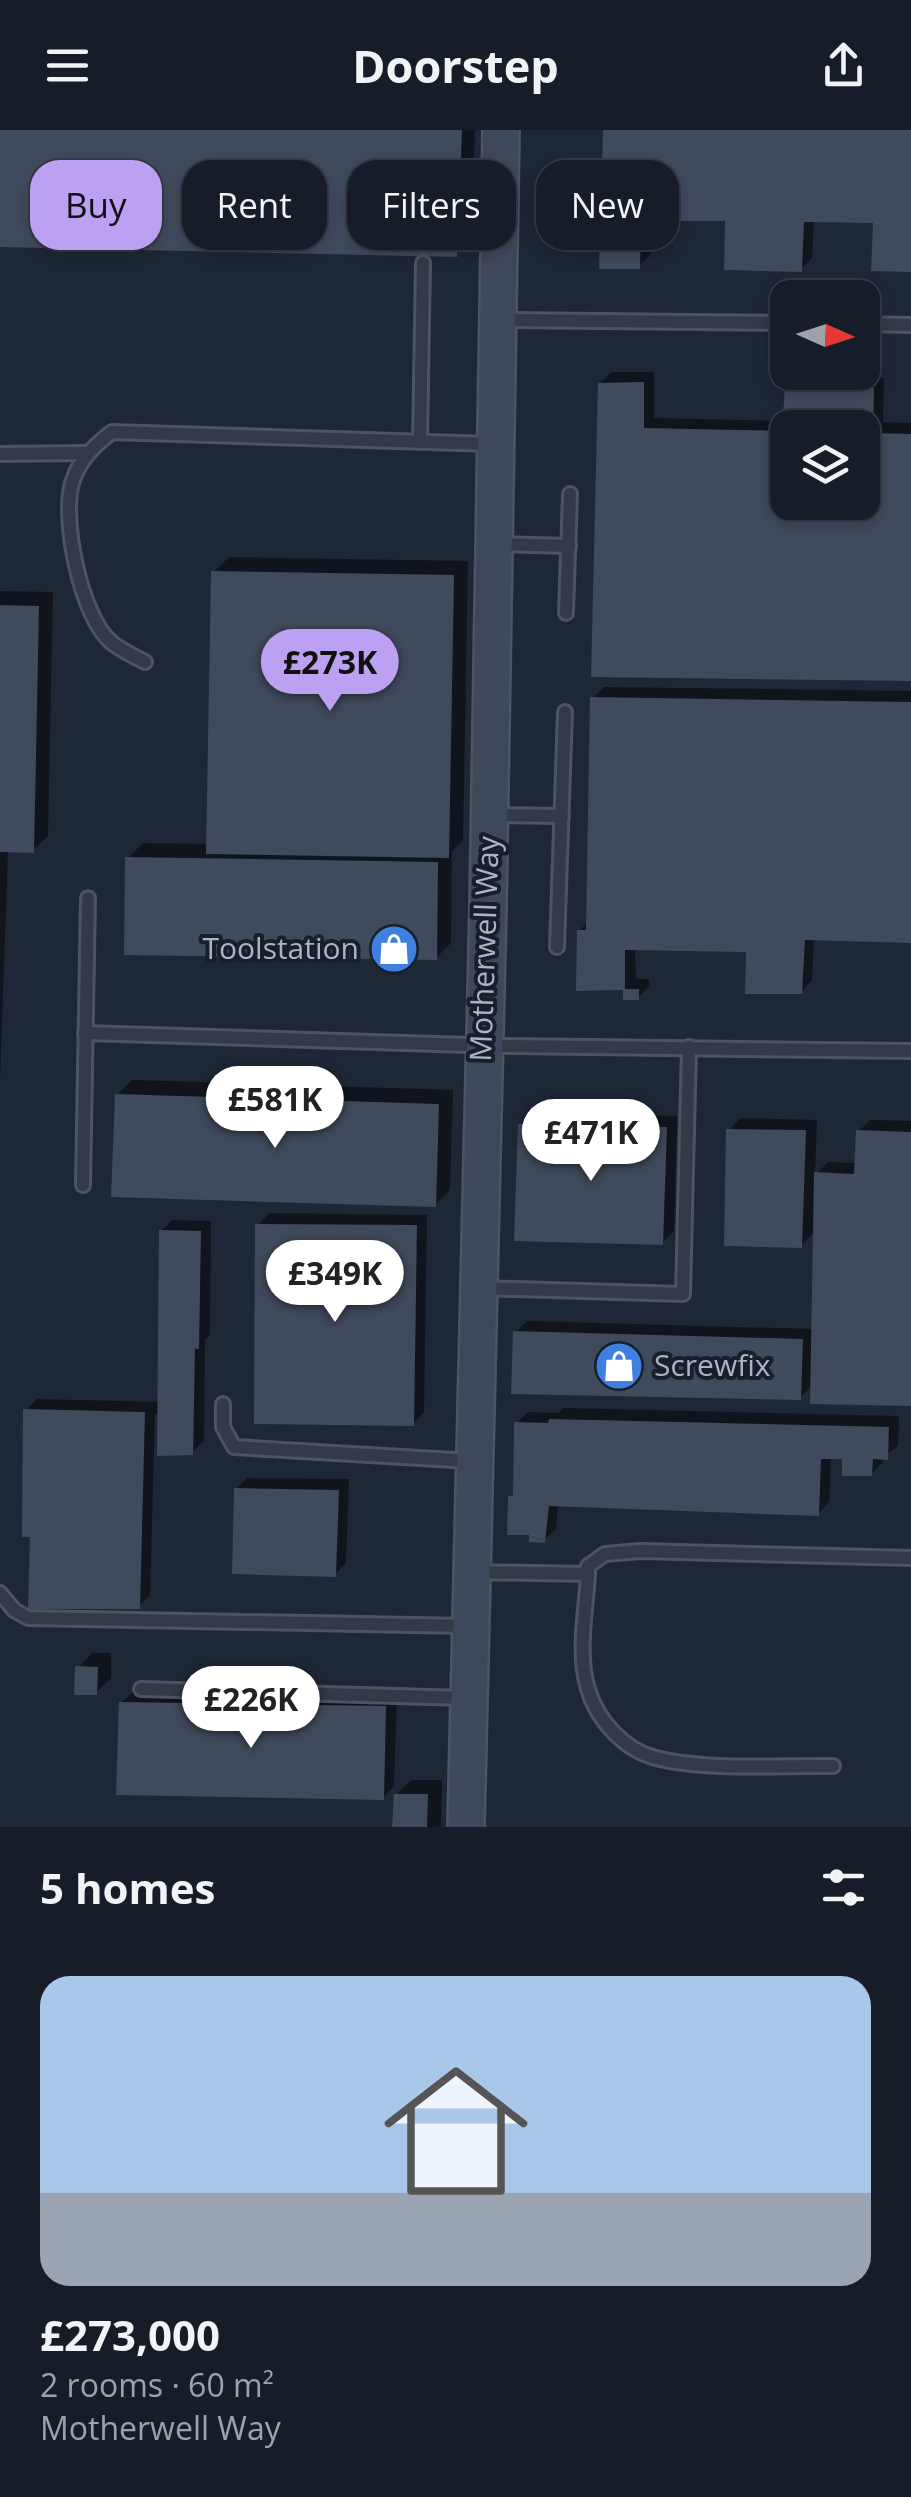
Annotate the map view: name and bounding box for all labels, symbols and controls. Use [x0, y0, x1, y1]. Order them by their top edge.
text: Doorstep [352, 35, 559, 96]
icon: menu [40, 38, 95, 93]
icon: share [816, 38, 871, 93]
chip: Buy [30, 160, 162, 250]
chip: Rent [182, 160, 327, 250]
chip: Filters [347, 160, 516, 250]
chip: New [536, 160, 679, 250]
north arrow [770, 280, 880, 390]
map controls [770, 280, 880, 520]
button: layers [770, 410, 880, 520]
pin: £273K [260, 629, 400, 714]
text: £273K [283, 640, 377, 683]
street label: Motherwell Way [459, 835, 508, 1062]
shop icon: Toolstation [368, 923, 420, 975]
place label: Toolstation [202, 927, 359, 968]
pin: £581K [205, 1066, 345, 1151]
text: £581K [228, 1077, 322, 1120]
pin: £471K [521, 1099, 661, 1184]
text: £471K [544, 1110, 638, 1153]
pin: £349K [265, 1240, 405, 1325]
text: £349K [288, 1251, 382, 1294]
shop icon: Screwfix [593, 1340, 645, 1392]
place label: Screwfix [654, 1344, 771, 1385]
pin: £226K [181, 1666, 321, 1751]
text: £226K [204, 1677, 298, 1720]
text: 5 homes [40, 1859, 215, 1916]
icon: filters [816, 1860, 871, 1915]
icon: home [366, 2041, 546, 2221]
text: £273,000 [40, 2306, 220, 2363]
text: 2 rooms · 60 m² [40, 2363, 274, 2406]
text: Motherwell Way [40, 2406, 281, 2449]

